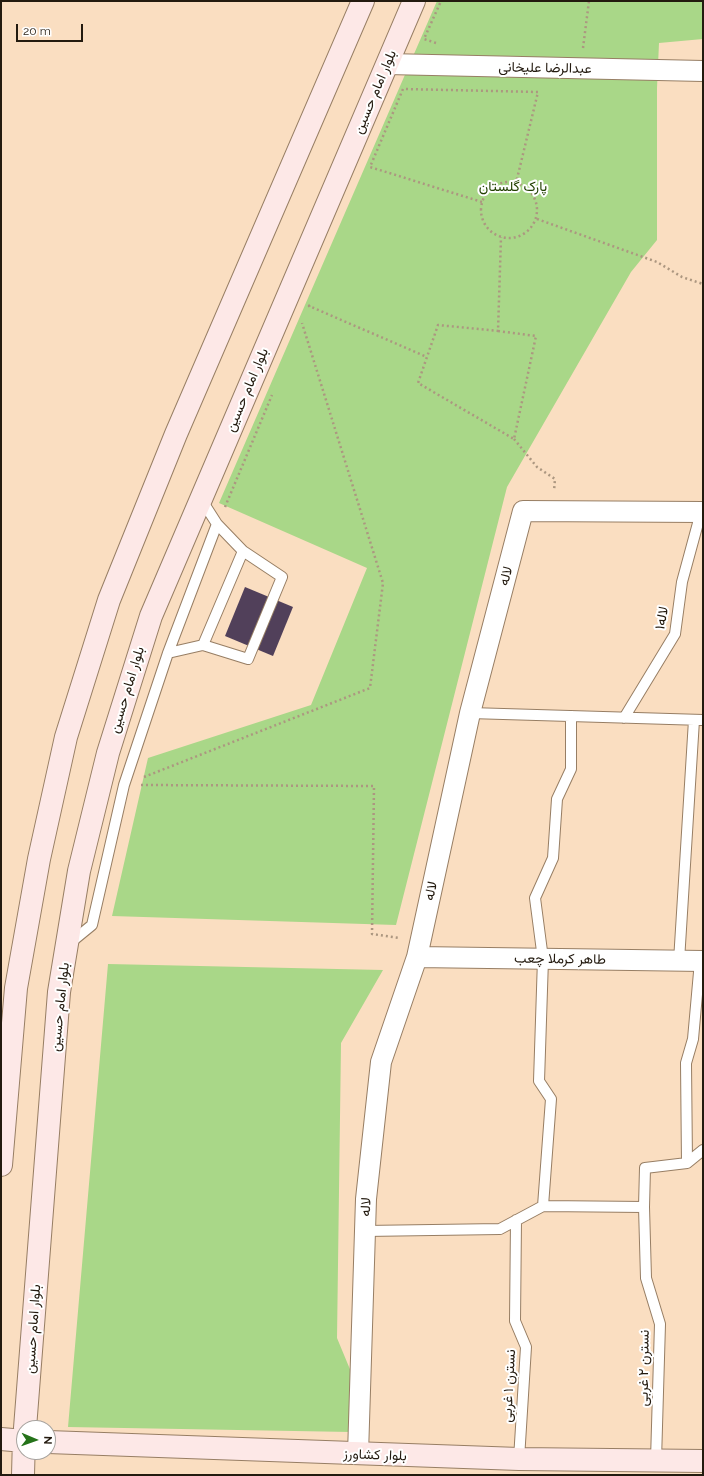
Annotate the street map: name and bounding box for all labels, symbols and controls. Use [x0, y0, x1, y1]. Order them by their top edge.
scale bar [18, 16, 85, 42]
text: 20 m [23, 24, 51, 38]
street label: بلوار امام حسین [350, 48, 400, 136]
street label: عبدالرضا علیخانی [498, 59, 592, 77]
park label: پارک گلستان [479, 179, 547, 195]
street label: بلوار امام حسین [222, 346, 272, 434]
street label: لاله [495, 565, 517, 587]
street label: لاله۱ [652, 605, 672, 631]
street label: بلوار امام حسین [106, 645, 148, 735]
street label: لاله [421, 880, 441, 902]
street label: طاهر کرملا چعب [514, 950, 606, 968]
street label: بلوار امام حسین [47, 962, 73, 1052]
street label: لاله [357, 1197, 375, 1217]
street label: بلوار امام حسین [21, 1284, 45, 1374]
street label: نسترن ۲ غربی [635, 1330, 653, 1406]
street label: نسترن ۱ غربی [499, 1349, 519, 1423]
north arrow [16, 1420, 56, 1460]
text: N [41, 1436, 54, 1445]
street label: بلوار کشاورز [343, 1445, 407, 1465]

